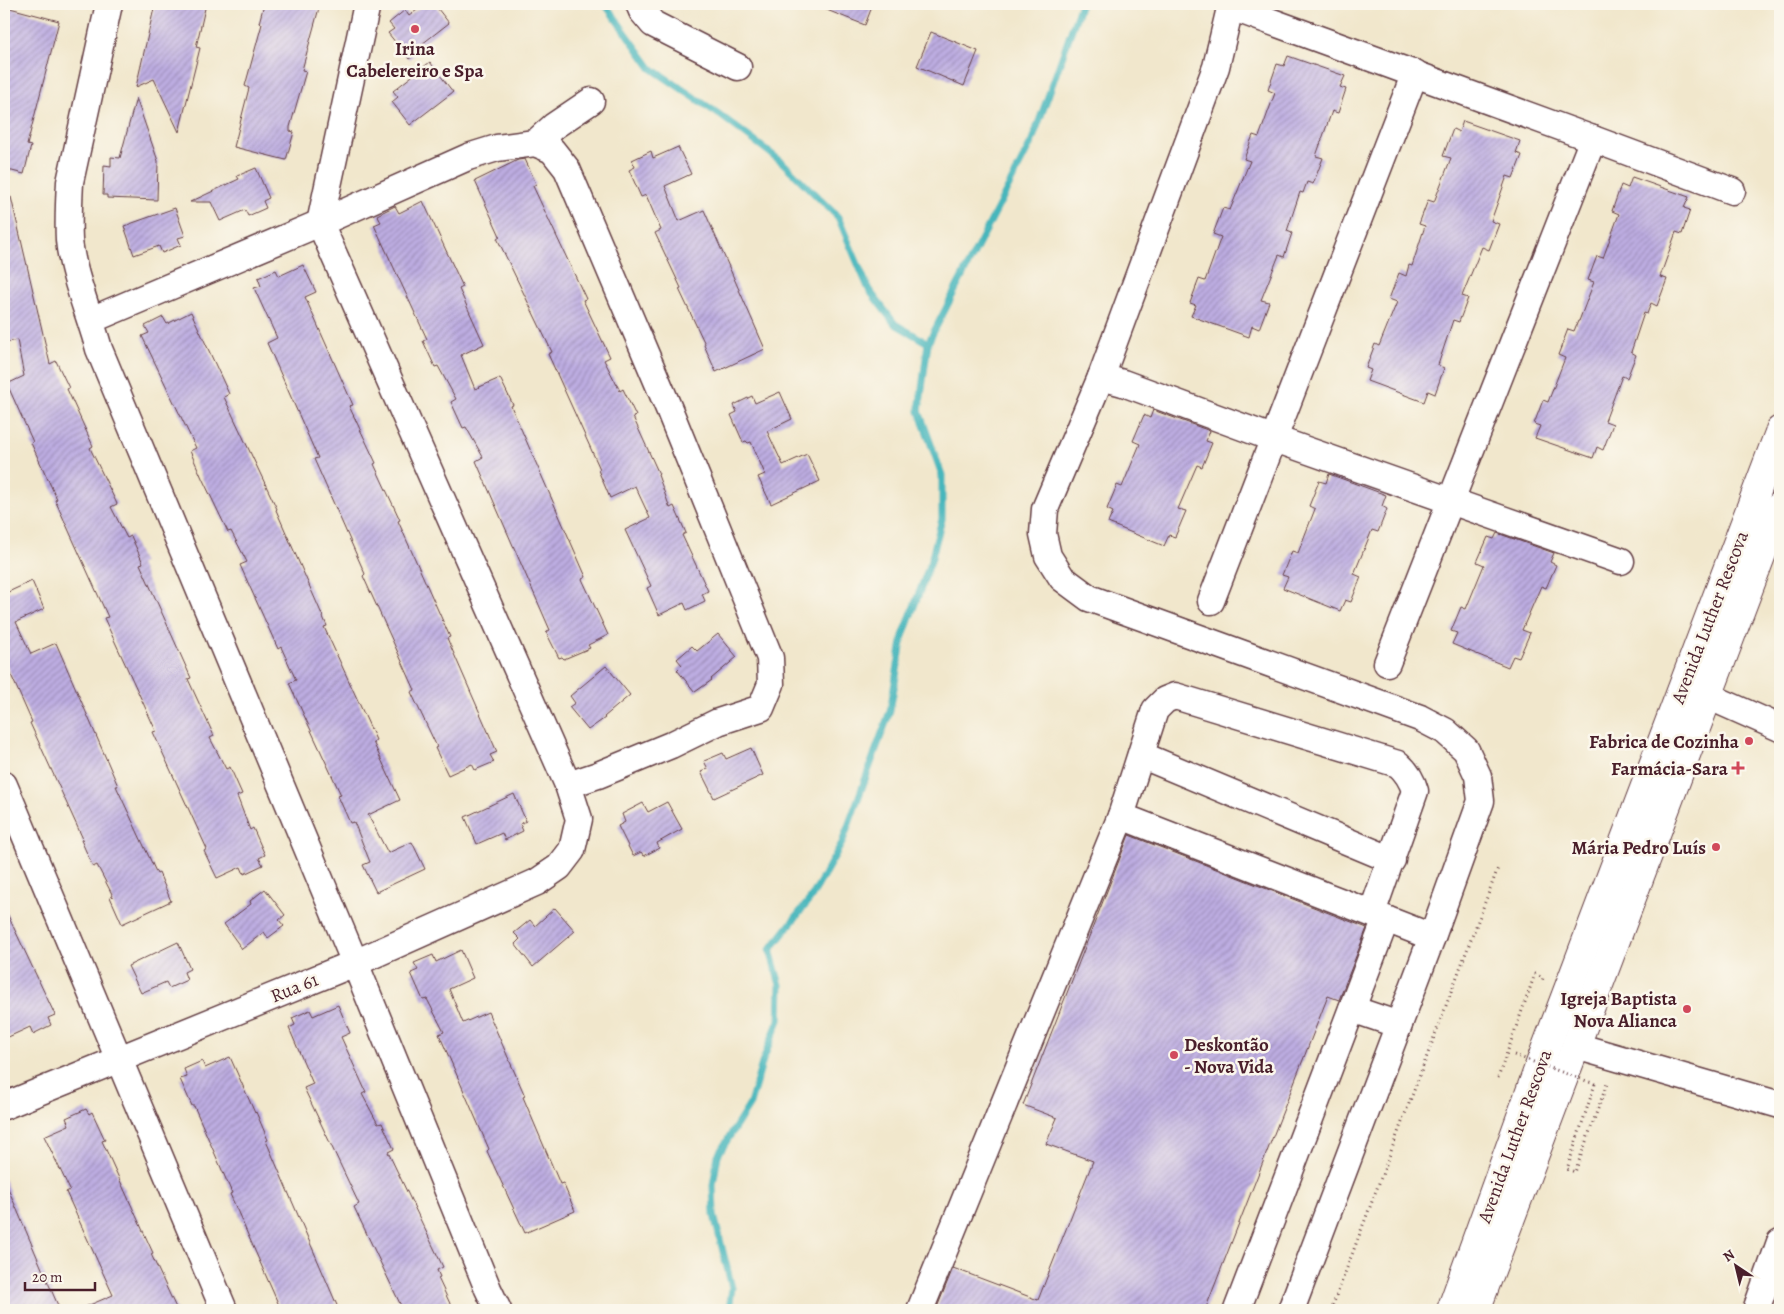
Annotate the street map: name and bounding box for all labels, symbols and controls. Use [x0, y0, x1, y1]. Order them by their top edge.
marker: Irina Cabelereiro e Spa [409, 23, 421, 35]
place label: Irina Cabelereiro e Spa [346, 36, 485, 84]
street label: Avenida Luther Rescova [1665, 527, 1755, 708]
place label: Fabrica de Cozinha [1589, 729, 1740, 755]
marker: Fabrica de Cozinha [1743, 735, 1755, 747]
place label: Farmácia-Sara [1611, 756, 1729, 782]
marker: Farmácia-Sara [1732, 762, 1744, 774]
place label: Mária Pedro Luís [1572, 835, 1706, 861]
marker: Mária Pedro Luís [1710, 841, 1722, 853]
street label: Rua 61 [267, 966, 323, 1009]
place label: Igreja Baptista Nova Alianca [1560, 986, 1678, 1034]
marker: Igreja Baptista Nova Alianca [1681, 1003, 1693, 1015]
place label: Deskontão - Nova Vida [1184, 1032, 1274, 1080]
street label: Avenida Luther Rescova [1471, 1046, 1558, 1228]
marker: Deskontão - Nova Vida [1168, 1049, 1180, 1061]
north arrow [1712, 1242, 1762, 1292]
text: N [1719, 1245, 1738, 1266]
scale bar [25, 1259, 95, 1291]
text: 20 m [32, 1267, 63, 1287]

